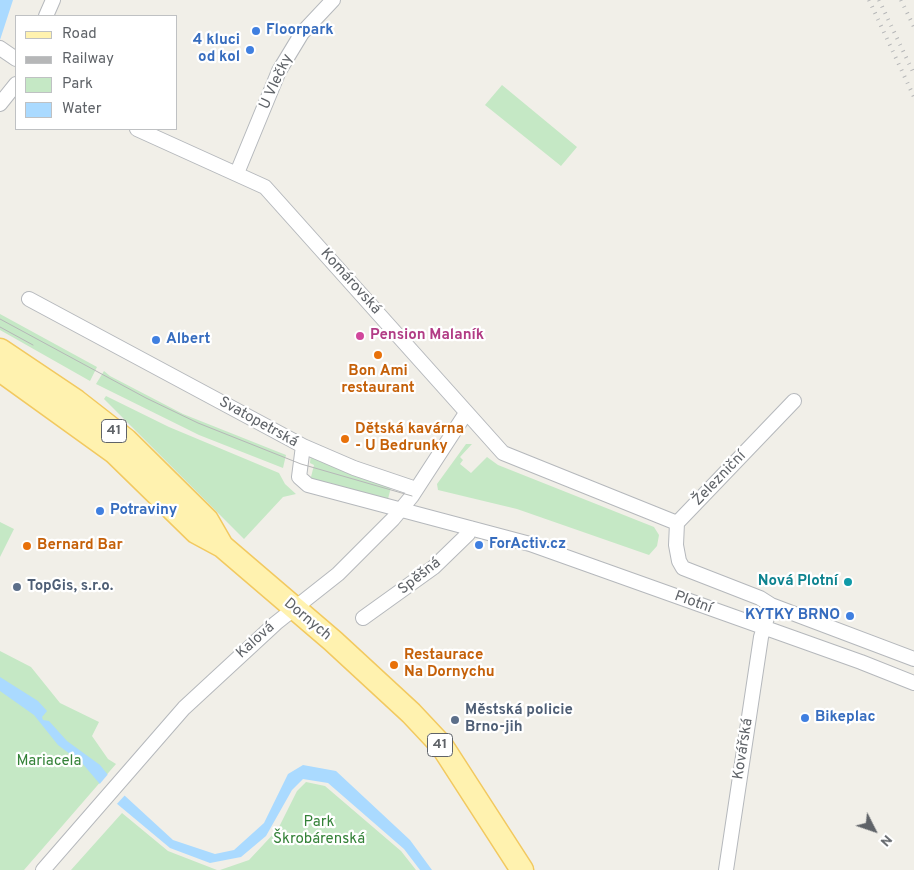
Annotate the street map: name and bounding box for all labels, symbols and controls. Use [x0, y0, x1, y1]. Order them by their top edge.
legend [15, 15, 178, 130]
place label: Floorpark [266, 22, 334, 40]
text: Road [62, 25, 97, 44]
marker: Floorpark [250, 25, 262, 37]
place label: 4 kluci od kol [193, 32, 240, 67]
marker: 4 kluci od kol [244, 44, 256, 56]
text: Railway [62, 50, 114, 69]
street label: U Vlečky [256, 51, 298, 113]
text: Park [62, 75, 93, 94]
text: Water [62, 100, 101, 119]
street label: Komárovská [316, 245, 384, 319]
place label: Pension Malaník [370, 327, 484, 345]
marker: Pension Malaník [354, 330, 366, 342]
place label: Albert [166, 331, 210, 349]
marker: Albert [150, 334, 162, 346]
marker: Bon Ami restaurant [372, 349, 384, 361]
place label: Bon Ami restaurant [341, 363, 415, 398]
street label: Svatopetrská [215, 394, 301, 452]
road number: 41 [102, 420, 126, 442]
place label: Dětská kavárna - U Bedrunky [355, 421, 464, 456]
marker: Dětská kavárna - U Bedrunky [339, 433, 351, 445]
street label: Železniční [690, 448, 750, 510]
place label: Potraviny [110, 502, 177, 520]
marker: Potraviny [94, 505, 106, 517]
place label: ForActiv.cz [489, 536, 566, 554]
place label: Bernard Bar [37, 537, 123, 555]
marker: ForActiv.cz [473, 539, 485, 551]
marker: Bernard Bar [21, 540, 33, 552]
street label: Spěšná [395, 555, 445, 599]
place label: Nová Plotní [758, 573, 838, 591]
marker: Nová Plotní [842, 576, 854, 588]
place label: TopGis, s.r.o. [27, 578, 113, 596]
marker: TopGis, s.r.o. [11, 581, 23, 593]
street label: Plotní [672, 588, 714, 618]
street label: Dornych [280, 595, 334, 645]
place label: KYTKY BRNO [745, 607, 840, 625]
marker: KYTKY BRNO [844, 610, 856, 622]
street label: Kalová [233, 619, 279, 663]
place label: Restaurace Na Dornychu [404, 647, 495, 682]
marker: Restaurace Na Dornychu [388, 659, 400, 671]
place label: Městská policie Brno-jih [465, 702, 573, 737]
place label: Bikeplac [815, 709, 876, 727]
marker: Bikeplac [799, 712, 811, 724]
marker: Městská policie Brno-jih [449, 714, 461, 726]
street label: Kovářská [730, 717, 758, 781]
road number: 41 [428, 734, 452, 756]
park label: Mariacela [17, 753, 81, 771]
north arrow [849, 805, 899, 855]
park label: Park Škrobárenská [273, 814, 365, 849]
text: N [876, 831, 895, 850]

